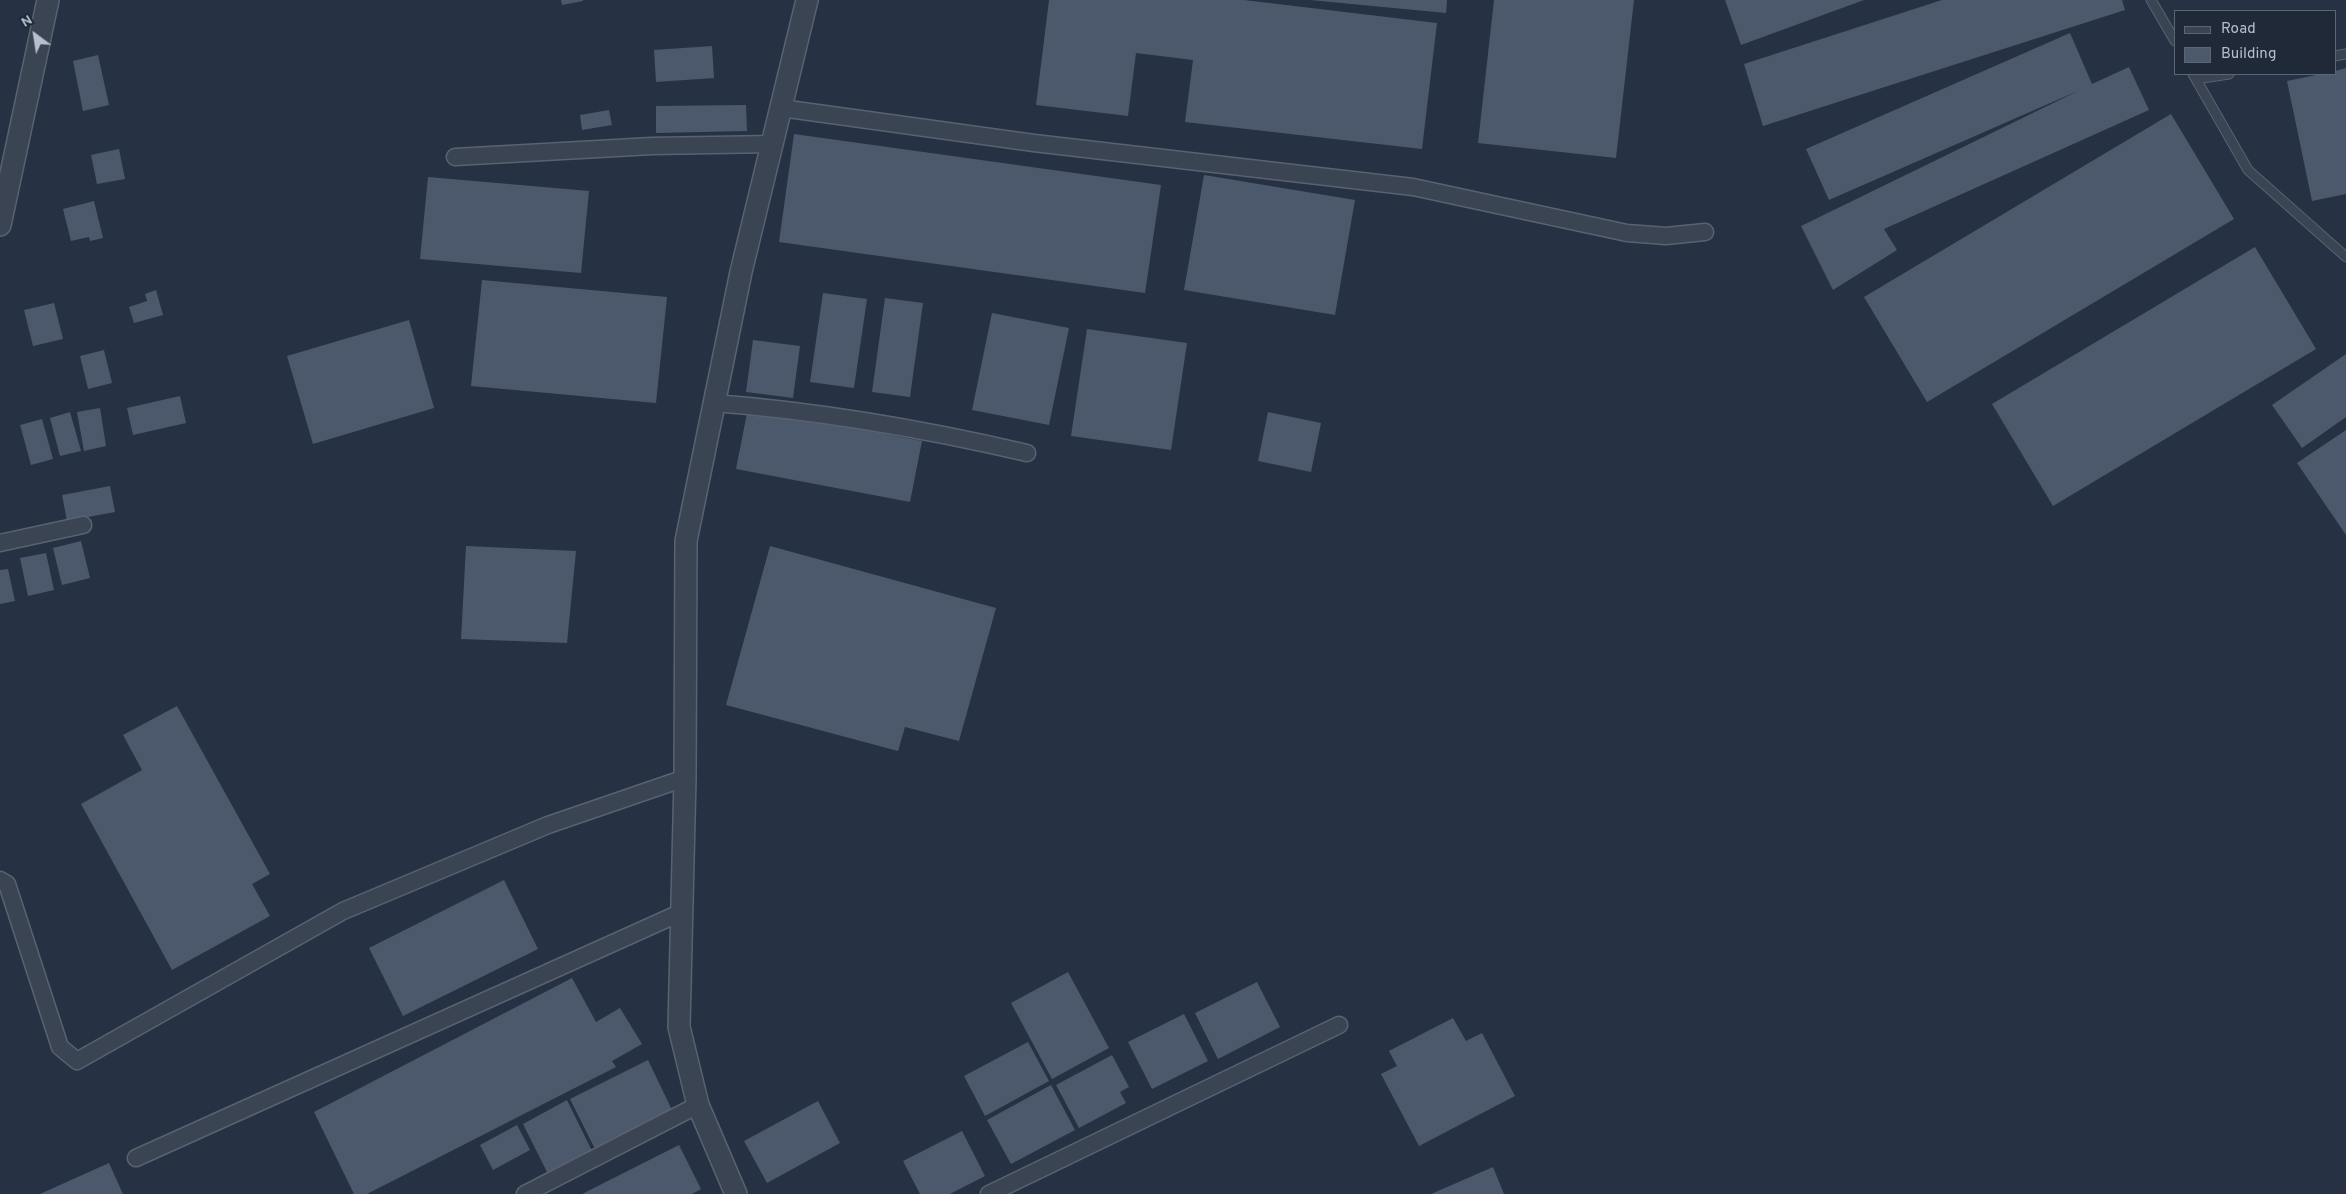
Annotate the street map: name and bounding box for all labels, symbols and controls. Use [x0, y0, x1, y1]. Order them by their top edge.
north arrow [10, 10, 60, 60]
legend [2174, 10, 2336, 75]
text: N [18, 12, 36, 32]
text: Road [2221, 20, 2256, 39]
text: Building [2221, 45, 2276, 64]

